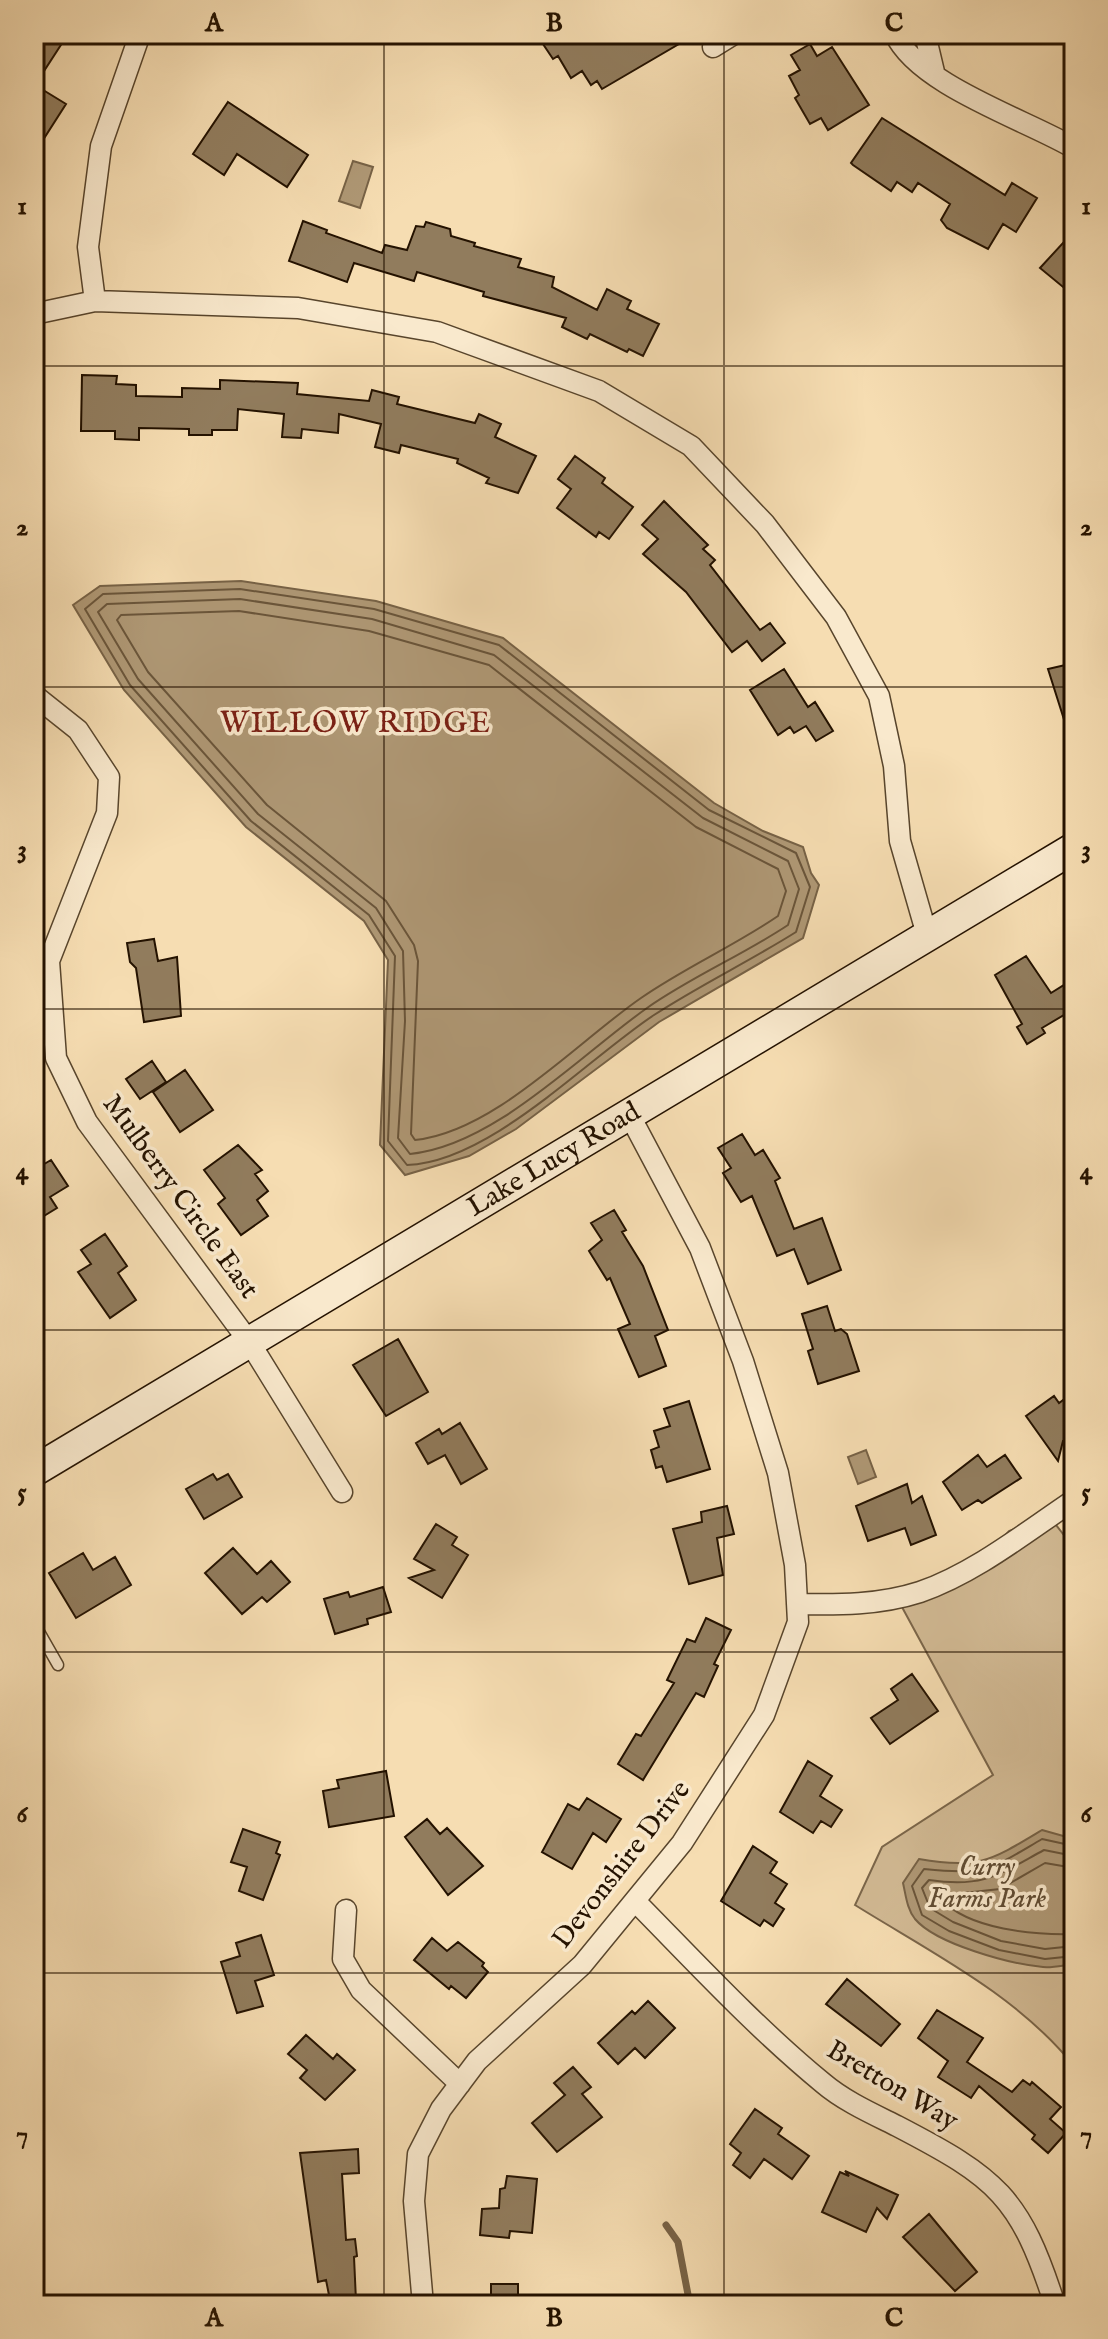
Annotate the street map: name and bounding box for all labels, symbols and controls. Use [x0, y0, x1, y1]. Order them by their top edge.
text: A [204, 7, 224, 40]
text: B [545, 7, 563, 40]
text: C [885, 7, 904, 40]
text: 1 [17, 190, 27, 223]
text: 1 [1081, 190, 1091, 223]
text: 2 [16, 511, 28, 544]
text: 2 [1080, 511, 1092, 544]
district label: WILLOW RIDGE [220, 705, 492, 743]
text: 3 [17, 833, 27, 866]
text: 3 [1081, 833, 1091, 866]
street label: Mulberry Circle East [94, 1088, 266, 1306]
street label: Lake Lucy Road [461, 1094, 647, 1225]
text: 4 [16, 1155, 30, 1188]
text: 4 [1080, 1155, 1094, 1188]
text: 5 [17, 1476, 27, 1509]
text: 5 [1081, 1476, 1091, 1509]
street label: Devonshire Drive [545, 1774, 699, 1956]
text: 6 [17, 1798, 29, 1831]
text: 6 [1081, 1798, 1093, 1831]
park label: Curry Farms Park [928, 1850, 1046, 1917]
street label: Bretton Way [820, 2033, 964, 2139]
text: 7 [16, 2119, 28, 2152]
text: 7 [1080, 2119, 1092, 2152]
text: A [204, 2302, 224, 2335]
text: B [545, 2302, 563, 2335]
text: C [885, 2302, 904, 2335]

